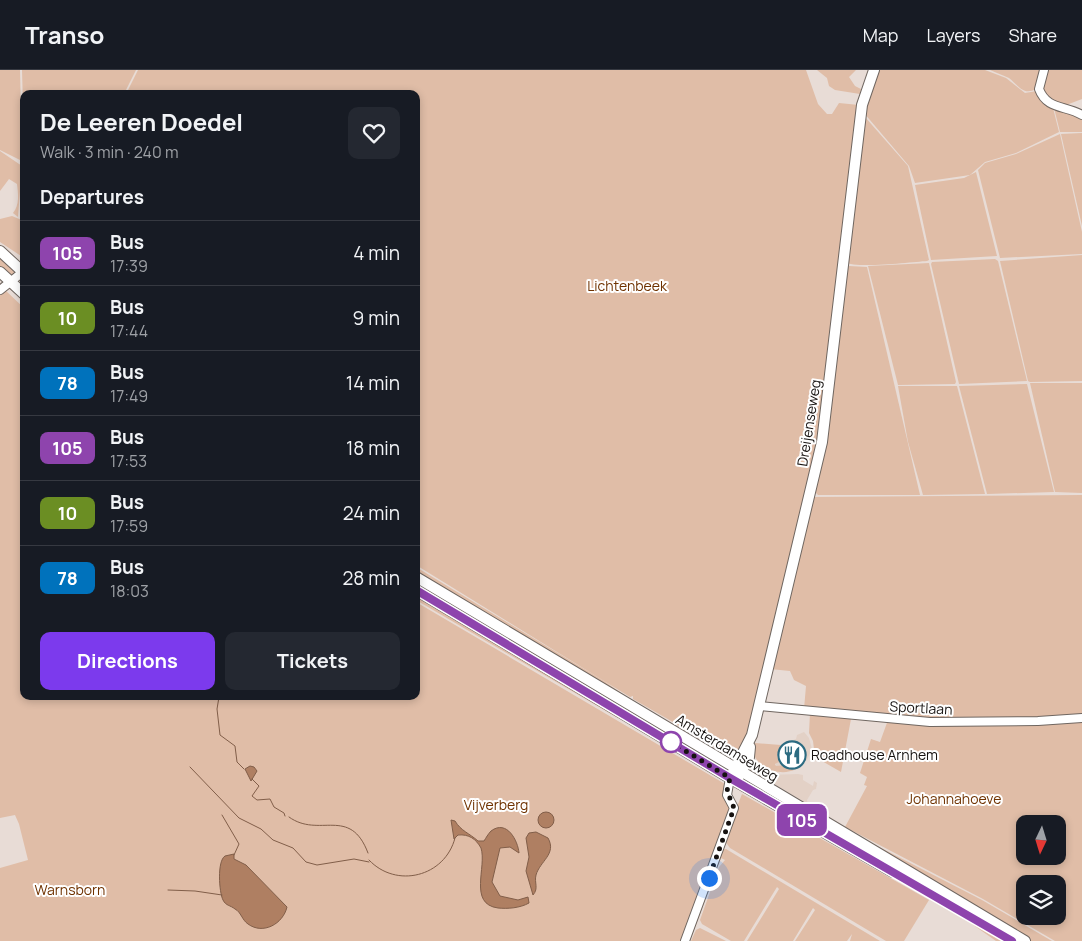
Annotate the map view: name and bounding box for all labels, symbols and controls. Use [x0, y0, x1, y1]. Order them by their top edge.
text: Transo [25, 18, 104, 51]
text: Map [863, 23, 898, 47]
text: Layers [926, 23, 980, 47]
text: Share [1008, 23, 1057, 47]
text: De Leeren Doedel [40, 105, 243, 138]
button: heart [348, 107, 400, 159]
text: Walk · 3 min · 240 m [40, 141, 178, 163]
text: Departures [40, 184, 144, 210]
text: Bus [110, 229, 144, 255]
text: 4 min [353, 240, 400, 266]
text: 105 [52, 241, 83, 265]
text: 17:39 [110, 255, 148, 277]
park label: Lichtenbeek [587, 276, 668, 295]
text: Bus [110, 294, 144, 320]
text: 9 min [353, 305, 400, 331]
text: 10 [58, 306, 77, 330]
text: 17:44 [110, 320, 148, 342]
text: Bus [110, 359, 144, 385]
text: 14 min [346, 370, 400, 396]
text: 78 [57, 371, 78, 395]
street label: Dreijenseweg [792, 378, 825, 468]
text: 17:49 [110, 385, 148, 407]
text: Bus [110, 424, 144, 450]
text: 18 min [346, 435, 400, 461]
text: 105 [52, 436, 83, 460]
text: 17:53 [110, 450, 147, 472]
text: Bus [110, 489, 144, 515]
text: 24 min [343, 500, 400, 526]
text: 10 [58, 501, 77, 525]
text: 17:59 [110, 515, 148, 537]
text: Bus [110, 554, 144, 580]
text: 28 min [343, 565, 400, 591]
text: 78 [57, 566, 78, 590]
text: 18:03 [110, 580, 149, 602]
button: Directions [40, 632, 215, 690]
button: Tickets [225, 632, 400, 690]
street label: Sportlaan [889, 696, 953, 719]
street label: Amsterdamseweg [672, 709, 782, 786]
unlabelled marker [660, 731, 682, 753]
restaurant icon: Roadhouse Arnhem [777, 740, 807, 770]
place label: Roadhouse Arnhem [811, 745, 938, 764]
park label: Johannahoeve [907, 789, 1001, 808]
park label: Vijverberg [464, 795, 528, 814]
line badge: 105 [773, 804, 831, 836]
text: 105 [787, 808, 817, 832]
north arrow [1016, 815, 1066, 865]
map controls [1016, 815, 1066, 925]
your location [697, 866, 722, 891]
button: layers [1016, 875, 1066, 925]
park label: Warnsborn [35, 880, 105, 899]

